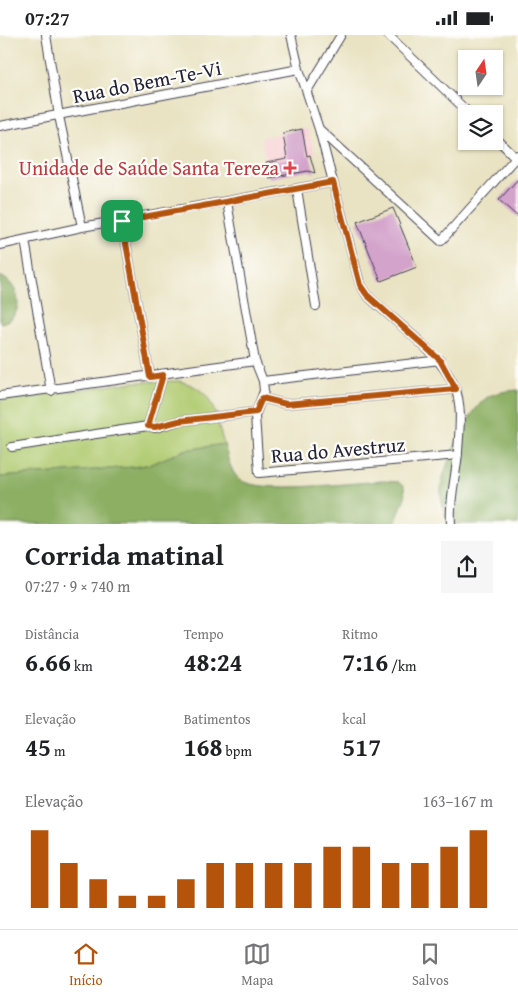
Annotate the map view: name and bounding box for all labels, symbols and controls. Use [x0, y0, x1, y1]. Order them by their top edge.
text: 07:27 [25, 4, 70, 32]
north arrow [458, 50, 502, 95]
map controls [458, 50, 503, 150]
street label: Rua do Bem-Te-Vi [70, 53, 224, 110]
button: layers [458, 105, 503, 150]
place label: Unidade de Saúde Santa Tereza [19, 153, 280, 182]
marker: Unidade de Saúde Santa Tereza [283, 161, 297, 175]
pin [101, 200, 143, 242]
icon: arrive [108, 207, 136, 235]
street label: Rua do Avestruz [270, 429, 406, 470]
text: Corrida matinal [25, 534, 224, 575]
button: share [441, 541, 493, 593]
text: 07:27 · 9 × 740 m [25, 574, 130, 598]
text: Distância [25, 624, 79, 644]
text: Tempo [184, 624, 224, 644]
text: Ritmo [342, 624, 378, 644]
text: 6.66 [25, 644, 71, 680]
text: 48:24 [184, 644, 243, 680]
text: 7:16 [342, 644, 388, 680]
text: km [71, 656, 93, 676]
text: /km [388, 656, 417, 676]
text: Elevação [25, 709, 76, 729]
text: Batimentos [184, 709, 251, 729]
text: kcal [342, 709, 366, 729]
text: 45 [25, 729, 51, 765]
text: 168 [184, 729, 223, 765]
text: 517 [342, 729, 381, 765]
text: m [51, 741, 65, 761]
text: bpm [223, 741, 252, 761]
text: Elevação [25, 789, 83, 813]
text: 163–167 m [423, 789, 493, 813]
tab: Início [69, 940, 103, 990]
tab: Mapa [241, 940, 273, 990]
tab: Salvos [412, 940, 449, 990]

